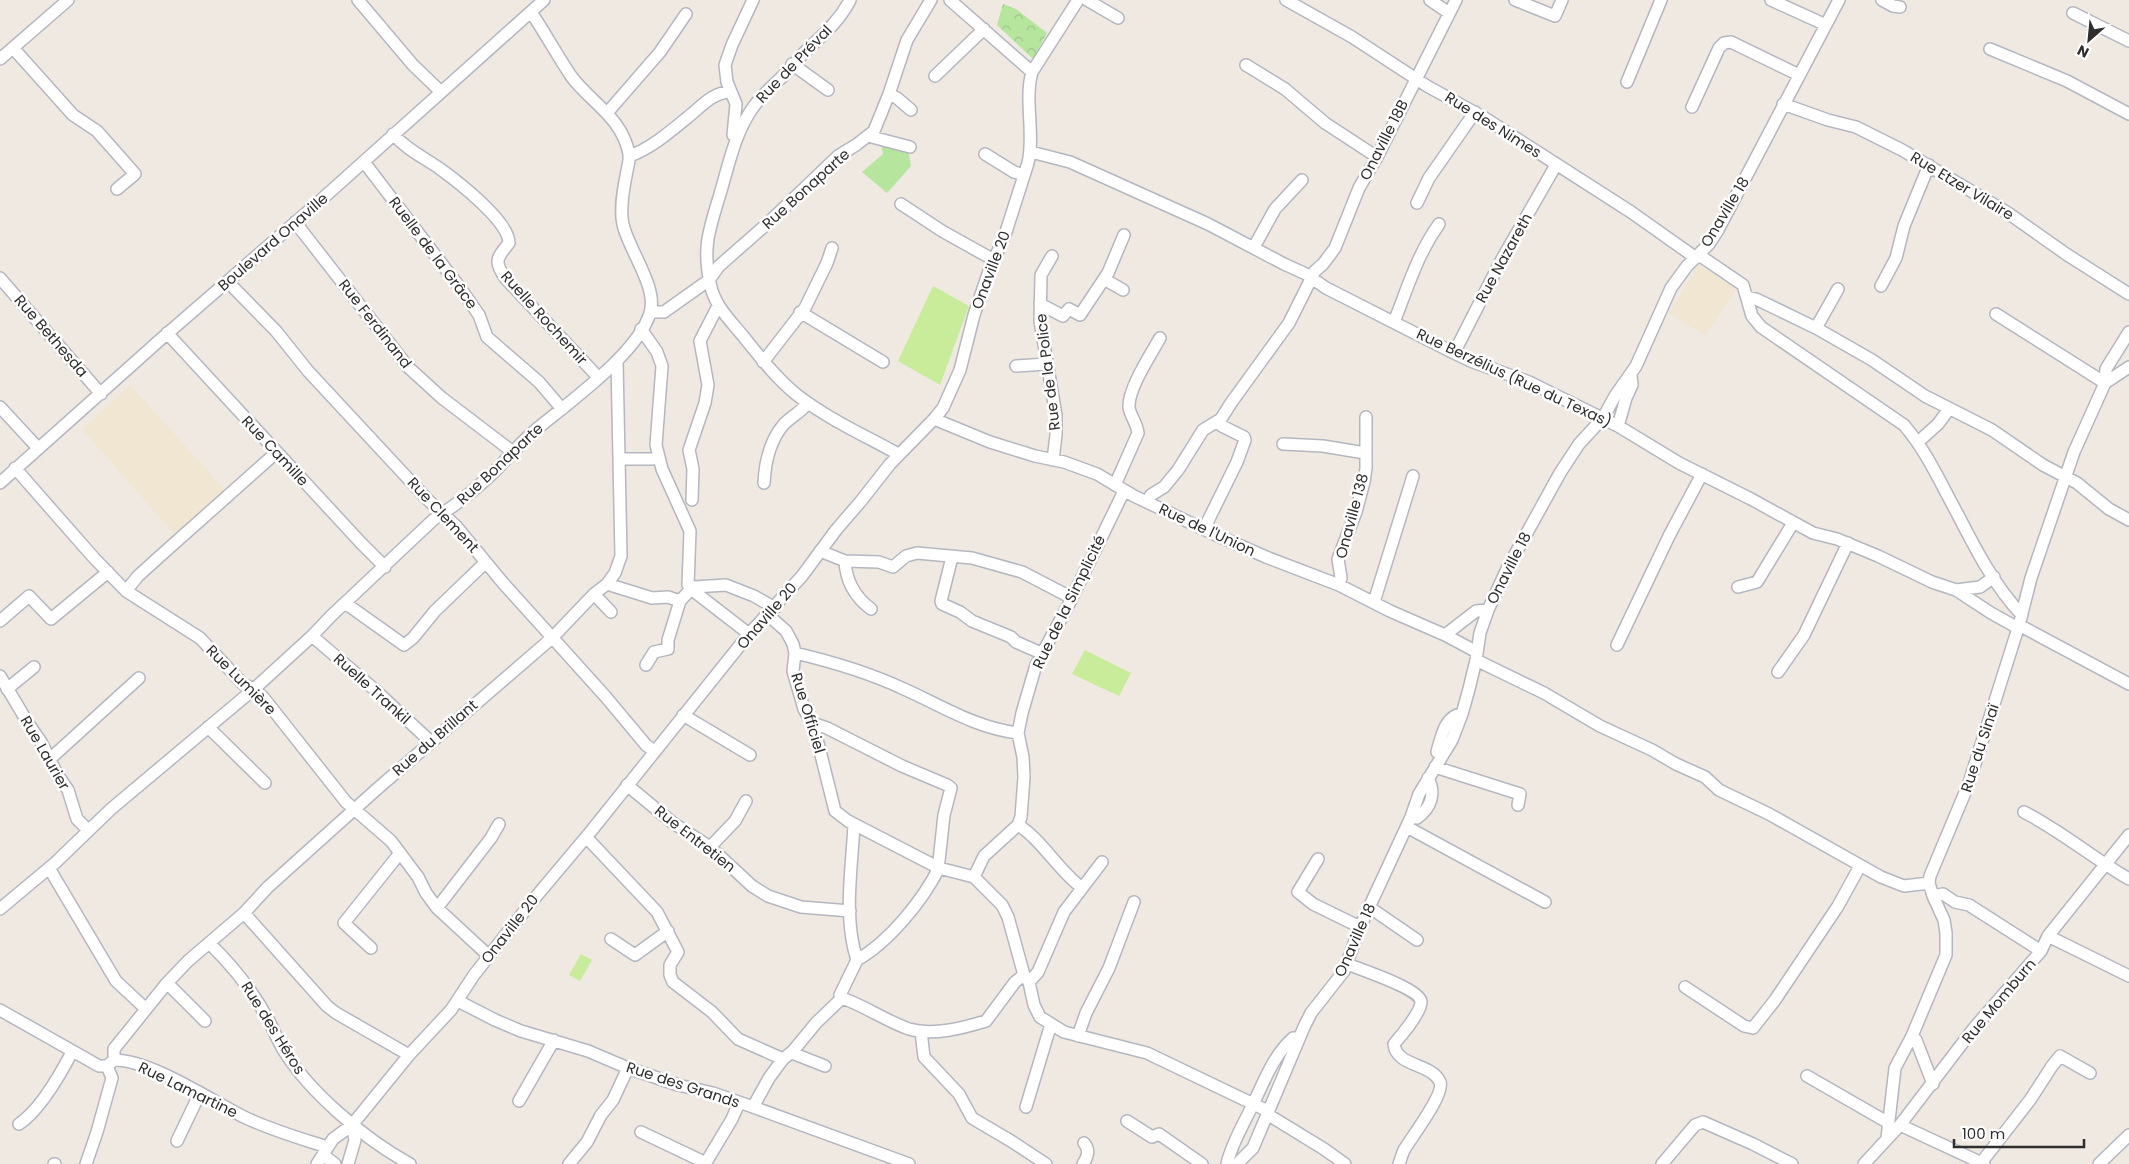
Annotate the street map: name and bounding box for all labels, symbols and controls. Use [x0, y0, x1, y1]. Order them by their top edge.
north arrow [2064, 15, 2114, 65]
street label: Rue de Préval [751, 20, 836, 107]
text: N [2074, 40, 2092, 63]
street label: Rue des Nimes [1441, 86, 1546, 163]
street label: Onaville 18B [1354, 96, 1413, 184]
street label: Rue Bonaparte [757, 144, 854, 234]
street label: Rue Etzer Vilaire [1907, 146, 2018, 225]
street label: Onaville 18 [1695, 173, 1754, 251]
street label: Boulevard Onaville [213, 188, 332, 295]
street label: Ruelle de la Grâce [384, 192, 483, 313]
street label: Rue Nazareth [1470, 209, 1537, 306]
street label: Onaville 20 [966, 228, 1015, 312]
street label: Ruelle Rochemir [496, 266, 593, 370]
street label: Rue Ferdinand [334, 275, 417, 373]
street label: Rue Bethesda [10, 290, 93, 381]
street label: Rue de la Police [1030, 313, 1065, 432]
street label: Rue Berzélius (Rue du Texas) [1413, 323, 1615, 432]
street label: Rue Camille [237, 411, 314, 491]
street label: Rue Bonaparte [452, 418, 547, 509]
street label: Onaville 138 [1330, 471, 1373, 561]
street label: Rue Clement [403, 472, 484, 557]
street label: Rue de l'Union [1156, 498, 1259, 561]
street label: Onaville 18 [1481, 528, 1536, 608]
street label: Rue de la Simplicité [1027, 531, 1110, 672]
street label: Onaville 20 [732, 578, 802, 654]
street label: Rue Lumière [202, 640, 281, 719]
street label: Ruelle Trankil [329, 648, 416, 729]
street label: Rue Officiel [786, 670, 831, 756]
street label: Rue du Brillant [387, 695, 482, 781]
street label: Rue du Sinaï [1955, 701, 2004, 795]
street label: Rue Laurier [16, 712, 75, 794]
street label: Rue Entretien [650, 800, 740, 877]
street label: Onaville 20 [476, 890, 543, 968]
street label: Onaville 18 [1329, 900, 1380, 980]
street label: Rue Momburn [1957, 954, 2040, 1048]
street label: Rue des Héros [236, 977, 311, 1078]
street label: Rue Lamartine [135, 1056, 241, 1123]
street label: Rue des Grands [624, 1056, 743, 1113]
scale bar [1954, 1116, 2084, 1148]
text: 100 m [1962, 1123, 2005, 1144]

